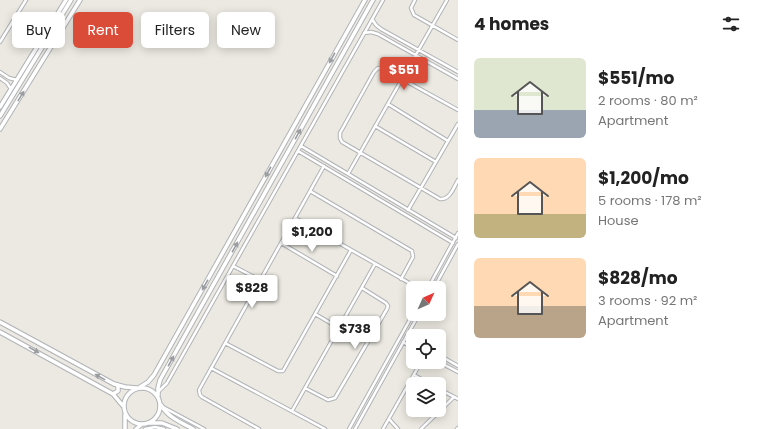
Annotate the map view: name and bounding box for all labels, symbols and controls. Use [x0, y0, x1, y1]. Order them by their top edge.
chip: Buy [12, 12, 65, 48]
chip: Rent [73, 12, 133, 48]
chip: Filters [141, 12, 209, 48]
chip: New [217, 12, 275, 48]
text: 4 homes [474, 12, 549, 36]
icon: filters [720, 13, 742, 35]
one-way arrow [329, 52, 336, 64]
pin: $551 [380, 57, 428, 91]
text: $551 [389, 60, 419, 79]
text: $551/mo [598, 66, 674, 90]
icon: home [506, 74, 554, 122]
one-way arrow [17, 90, 24, 101]
text: 2 rooms · 80 m² [598, 91, 698, 110]
text: Apartment [598, 111, 668, 130]
one-way arrow [295, 128, 302, 140]
one-way arrow [265, 166, 272, 177]
text: $1,200/mo [598, 166, 689, 190]
icon: home [506, 174, 554, 222]
text: 5 rooms · 178 m² [598, 191, 702, 210]
text: House [598, 211, 638, 230]
pin: $1,200 [279, 219, 345, 253]
text: $1,200 [291, 222, 333, 241]
one-way arrow [231, 241, 238, 253]
text: $828/mo [598, 266, 677, 290]
icon: home [506, 274, 554, 322]
pin: $828 [228, 275, 276, 309]
text: $828 [236, 278, 268, 297]
one-way arrow [201, 279, 208, 291]
north arrow [406, 281, 446, 321]
map controls [406, 281, 446, 417]
text: 3 rooms · 92 m² [598, 291, 697, 310]
text: Apartment [598, 311, 668, 330]
pin: $738 [331, 316, 379, 350]
text: $738 [339, 319, 371, 338]
button: locate [406, 329, 446, 369]
one-way arrow [28, 347, 40, 354]
one-way arrow [168, 355, 175, 367]
one-way arrow [94, 374, 106, 380]
button: layers [406, 377, 446, 417]

